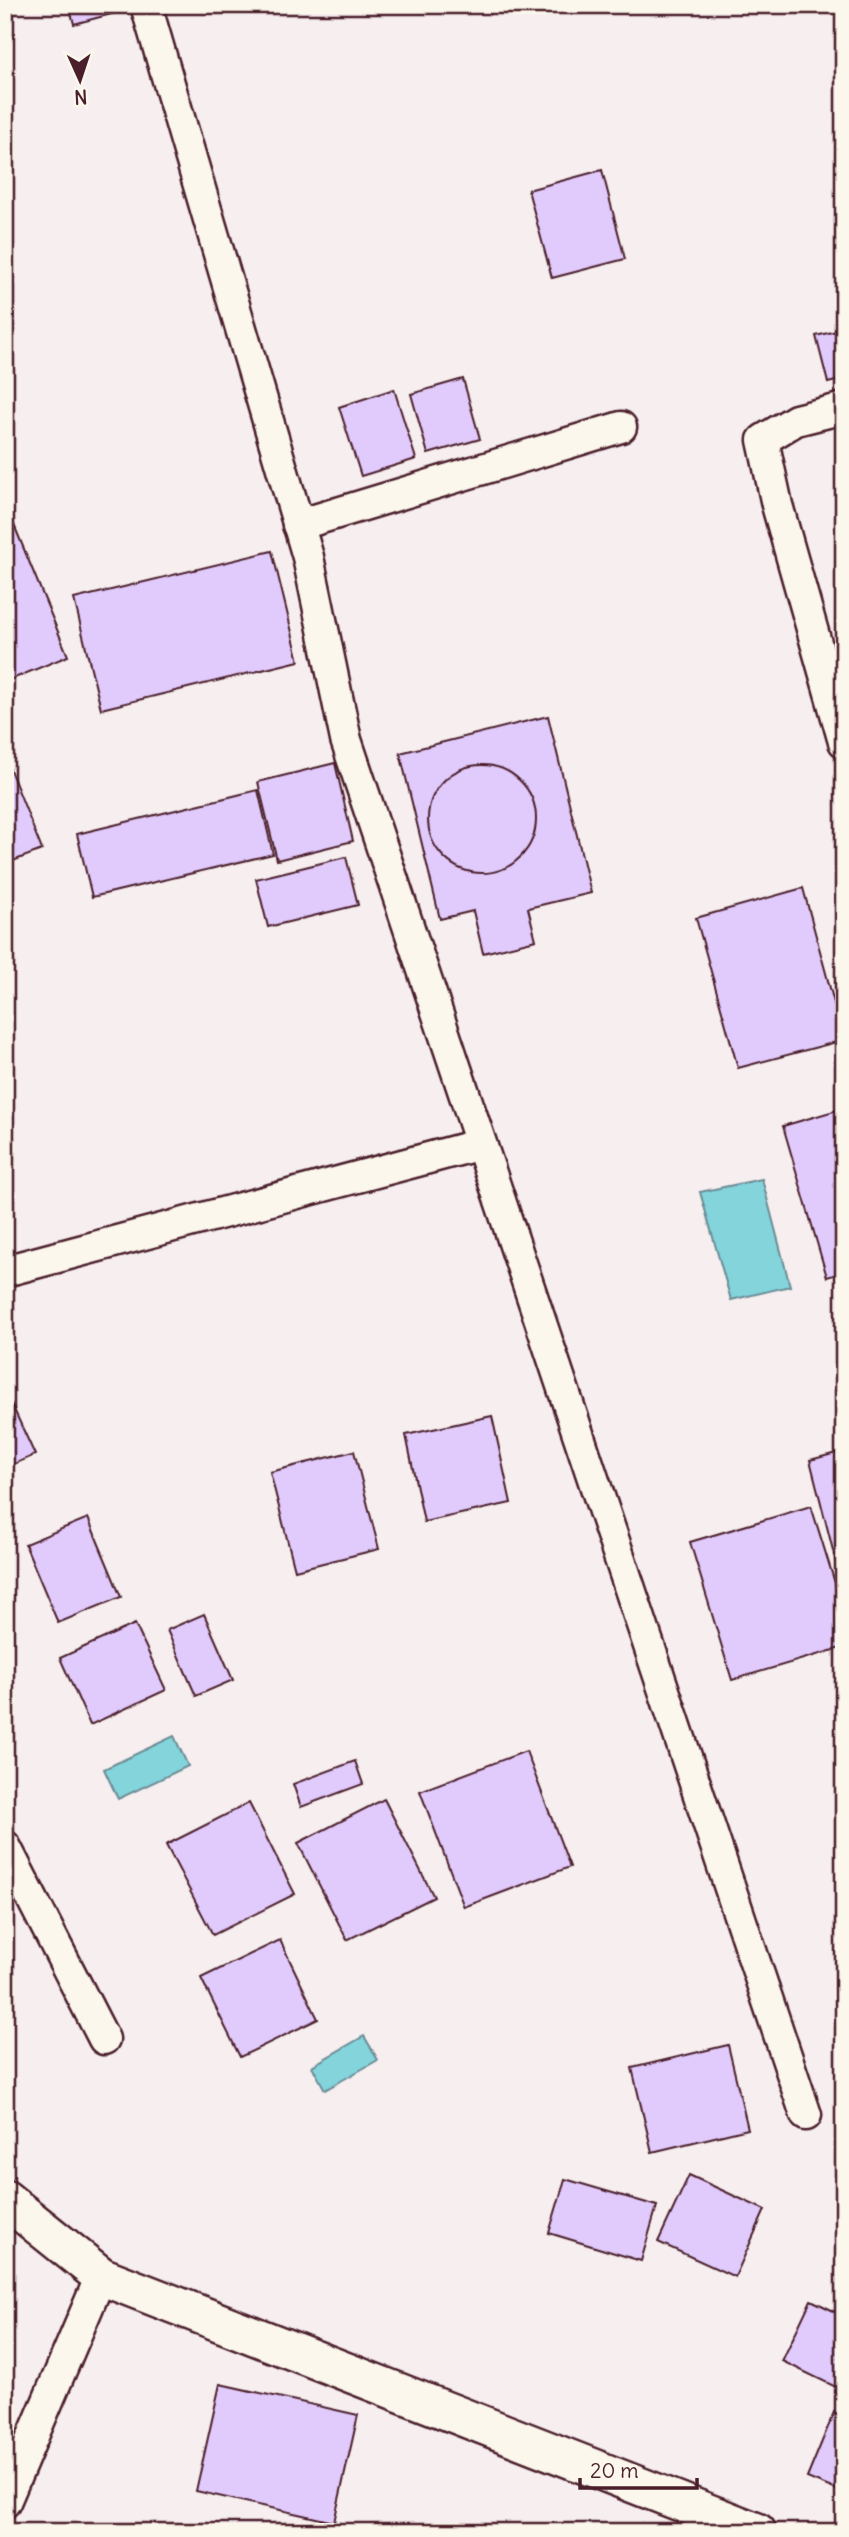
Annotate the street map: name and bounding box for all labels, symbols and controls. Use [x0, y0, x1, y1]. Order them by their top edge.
north arrow [46, 46, 116, 116]
text: N [74, 85, 88, 109]
scale bar [580, 2446, 697, 2490]
text: 20 m [590, 2457, 639, 2484]

